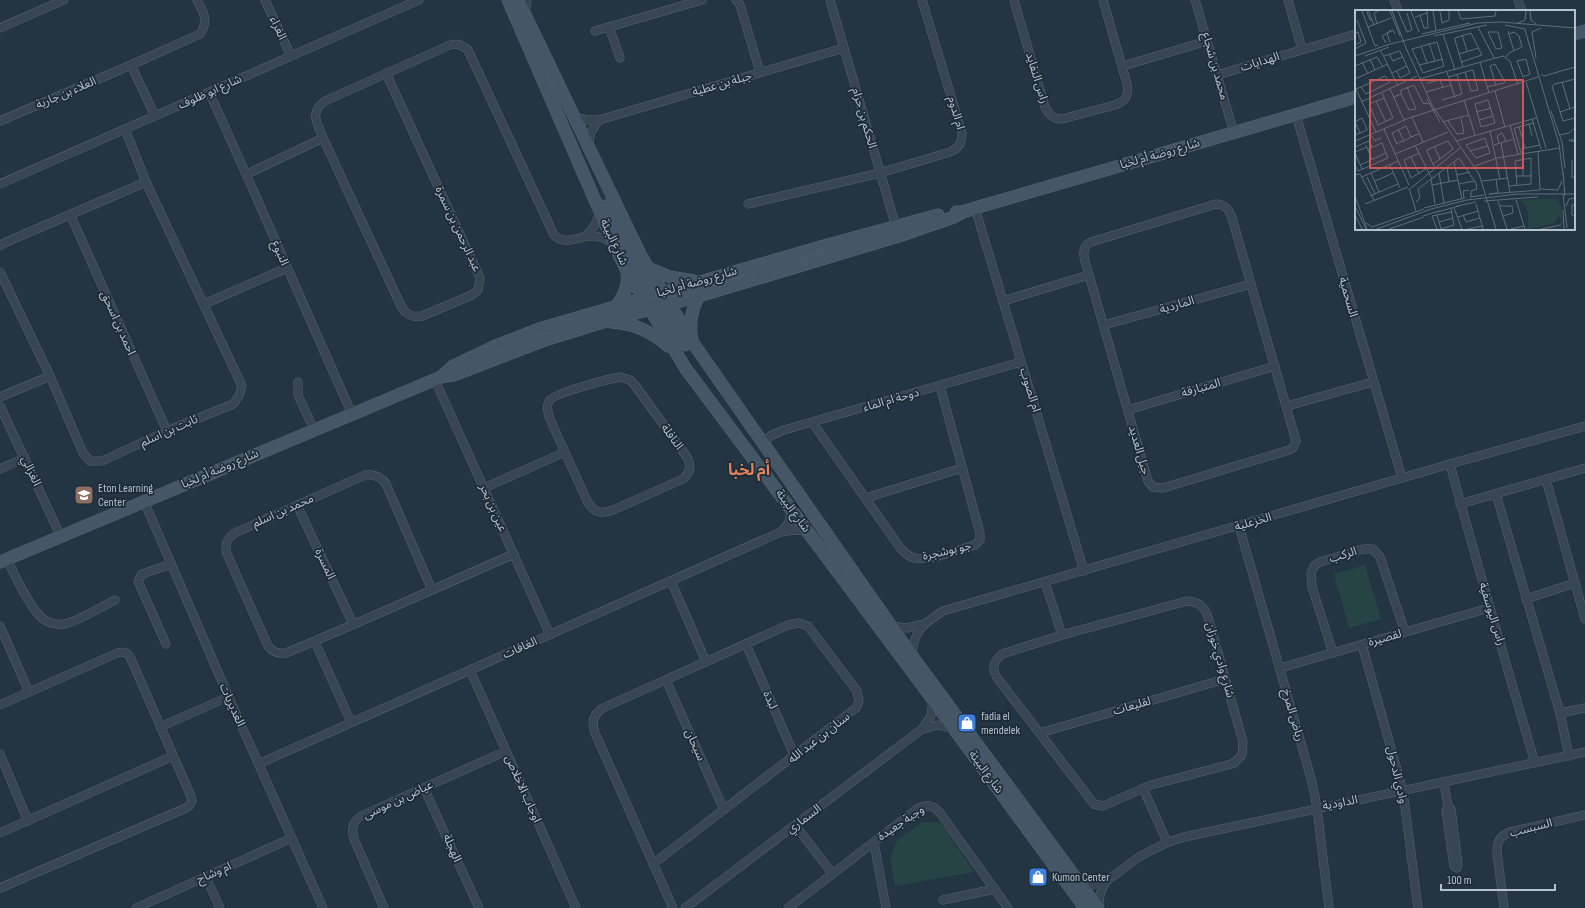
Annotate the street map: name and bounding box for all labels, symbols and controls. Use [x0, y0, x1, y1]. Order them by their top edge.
inset map [1355, 10, 1575, 230]
street label: الغراء [266, 14, 290, 42]
street label: محمد بن شجاع [1197, 30, 1232, 102]
street label: الهدايات [1239, 49, 1282, 75]
street label: راس النفايد [1022, 51, 1052, 105]
street label: جبلة بن عطية [690, 68, 754, 100]
street label: شارع ابو ظلوف [176, 71, 245, 114]
street label: العلاء بن جارية [34, 74, 99, 112]
street label: الحكم بن حزام [847, 86, 880, 150]
street label: ام الدوم [943, 95, 968, 132]
street label: شارع روضة أم لخبا [1118, 135, 1202, 174]
street label: عبد الرحمن بن سمرة [432, 184, 484, 274]
street label: شارع البيئة [596, 216, 631, 268]
street label: النبوغ [267, 238, 292, 268]
street label: شارع روضة أم لخبا [655, 263, 739, 302]
street label: السحمية [1335, 275, 1361, 319]
street label: احمد بن اسحق [97, 289, 139, 358]
street label: الماردية [1158, 293, 1196, 317]
street label: ام الصوب [1015, 366, 1044, 414]
street label: المتبارقة [1180, 375, 1223, 401]
street label: دوحة ام الماء [861, 385, 921, 416]
street label: ثابت بن اسلم [138, 411, 201, 451]
street label: النافلة [658, 421, 686, 453]
street label: جبل العديد [1125, 424, 1153, 476]
street label: شارع روضة أم لخبا [179, 445, 261, 493]
street label: الغزالي [16, 454, 45, 489]
district label: أم لخبا [728, 459, 770, 481]
place label: Eton Learning Center [98, 481, 153, 510]
street label: عين بن بحر [475, 481, 510, 534]
school or university icon: Eton Learning Center [73, 484, 95, 506]
street label: شارع البيئة [771, 486, 814, 536]
street label: محمد بن اسلم [250, 491, 316, 532]
street label: الخزعلية [1233, 510, 1273, 534]
street label: جو بوشجرة [921, 538, 973, 564]
street label: الركب [1327, 544, 1359, 566]
street label: المسرة [311, 546, 339, 582]
street label: راس اليوسفية [1475, 581, 1509, 647]
street label: شارع وادي خوزان [1200, 620, 1238, 700]
street label: لقصيرة [1367, 626, 1403, 650]
street label: الغافات [500, 634, 540, 662]
street label: الغديريات [216, 681, 248, 729]
street label: رياض المرخ [1277, 687, 1308, 743]
street label: لبدة [759, 689, 781, 711]
street label: لقليعات [1111, 693, 1153, 719]
street label: سنان بن عبد الله [785, 709, 853, 767]
place label: fadia el mendelek [981, 709, 1021, 738]
shop icon: fadia el mendelek [956, 712, 978, 734]
street label: سيحان [681, 727, 709, 763]
street label: وادي الدحول [1381, 745, 1411, 806]
street label: شارع البيئة [964, 747, 1007, 797]
street label: اوجاب الاخلاص [501, 753, 545, 825]
street label: عياض بن موسى [361, 777, 435, 823]
street label: الداودية [1321, 792, 1359, 814]
street label: السماري [783, 801, 826, 838]
street label: وجبة جعيدة [875, 802, 927, 844]
street label: السبسب [1508, 815, 1554, 841]
street label: الهجلة [439, 832, 465, 864]
street label: ام وشاح [194, 859, 234, 888]
shop icon: Kumon Center [1027, 866, 1049, 888]
scale bar [1441, 866, 1555, 892]
place label: Kumon Center [1052, 870, 1110, 885]
text: 100 m [1447, 873, 1472, 888]

